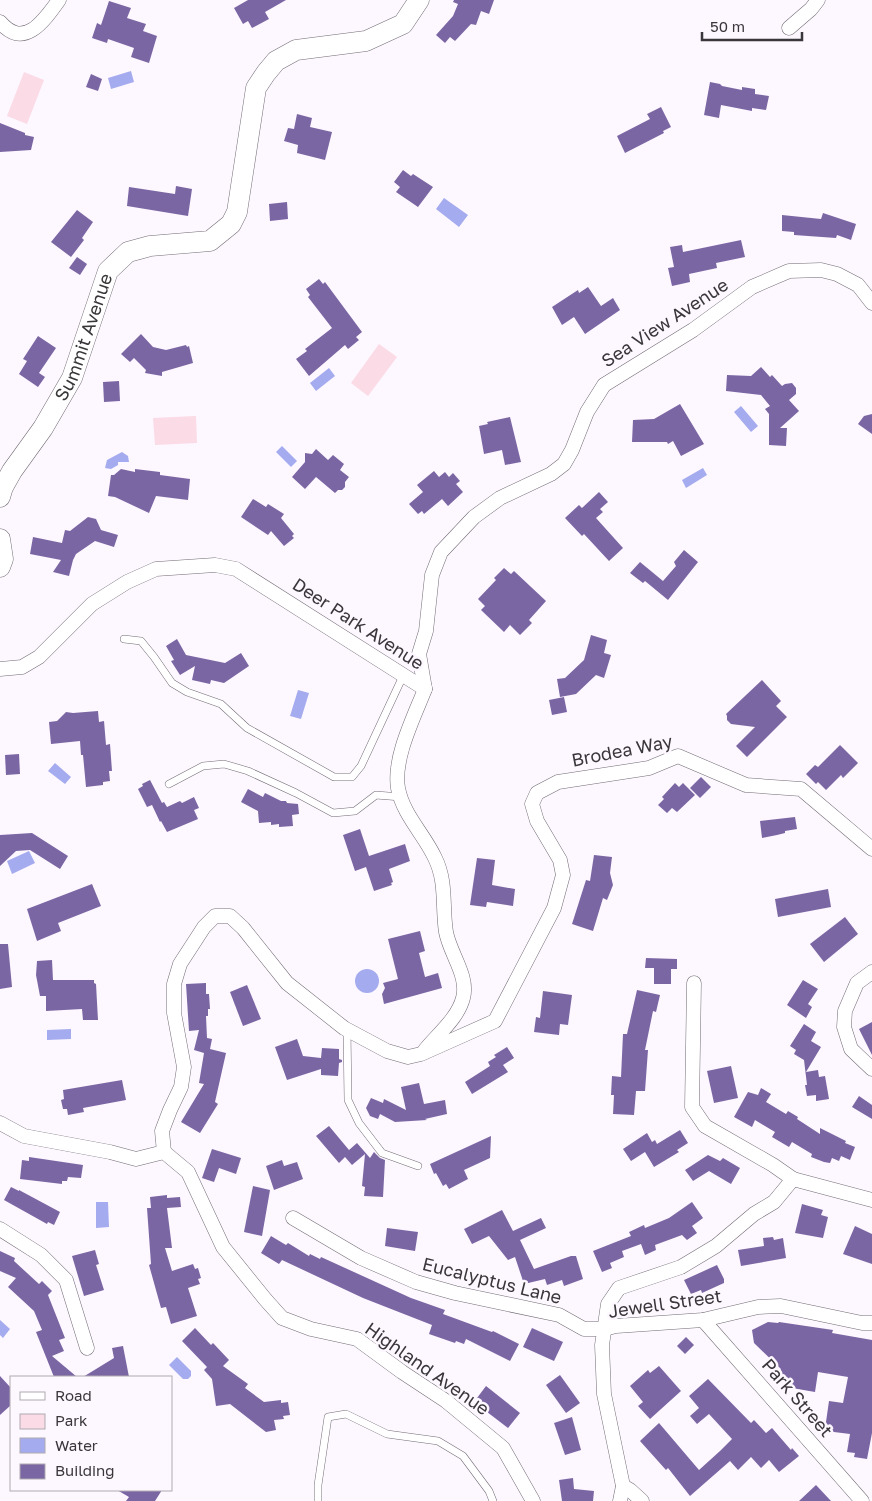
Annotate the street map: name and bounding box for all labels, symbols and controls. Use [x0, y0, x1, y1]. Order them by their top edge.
scale bar [702, 10, 802, 42]
text: 50 m [710, 17, 745, 35]
street label: Summit Avenue [49, 270, 116, 404]
street label: Sea View Avenue [597, 273, 732, 371]
street label: Deer Park Avenue [289, 573, 428, 674]
street label: Brodea Way [569, 729, 674, 771]
street label: Eucalyptus Lane [420, 1252, 564, 1308]
street label: Jewell Street [607, 1284, 723, 1322]
street label: Highland Avenue [361, 1317, 494, 1419]
street label: Park Street [758, 1354, 838, 1441]
legend [10, 1376, 172, 1491]
text: Road [55, 1386, 92, 1404]
text: Park [55, 1411, 88, 1429]
text: Water [55, 1436, 98, 1454]
text: Building [55, 1461, 115, 1479]

